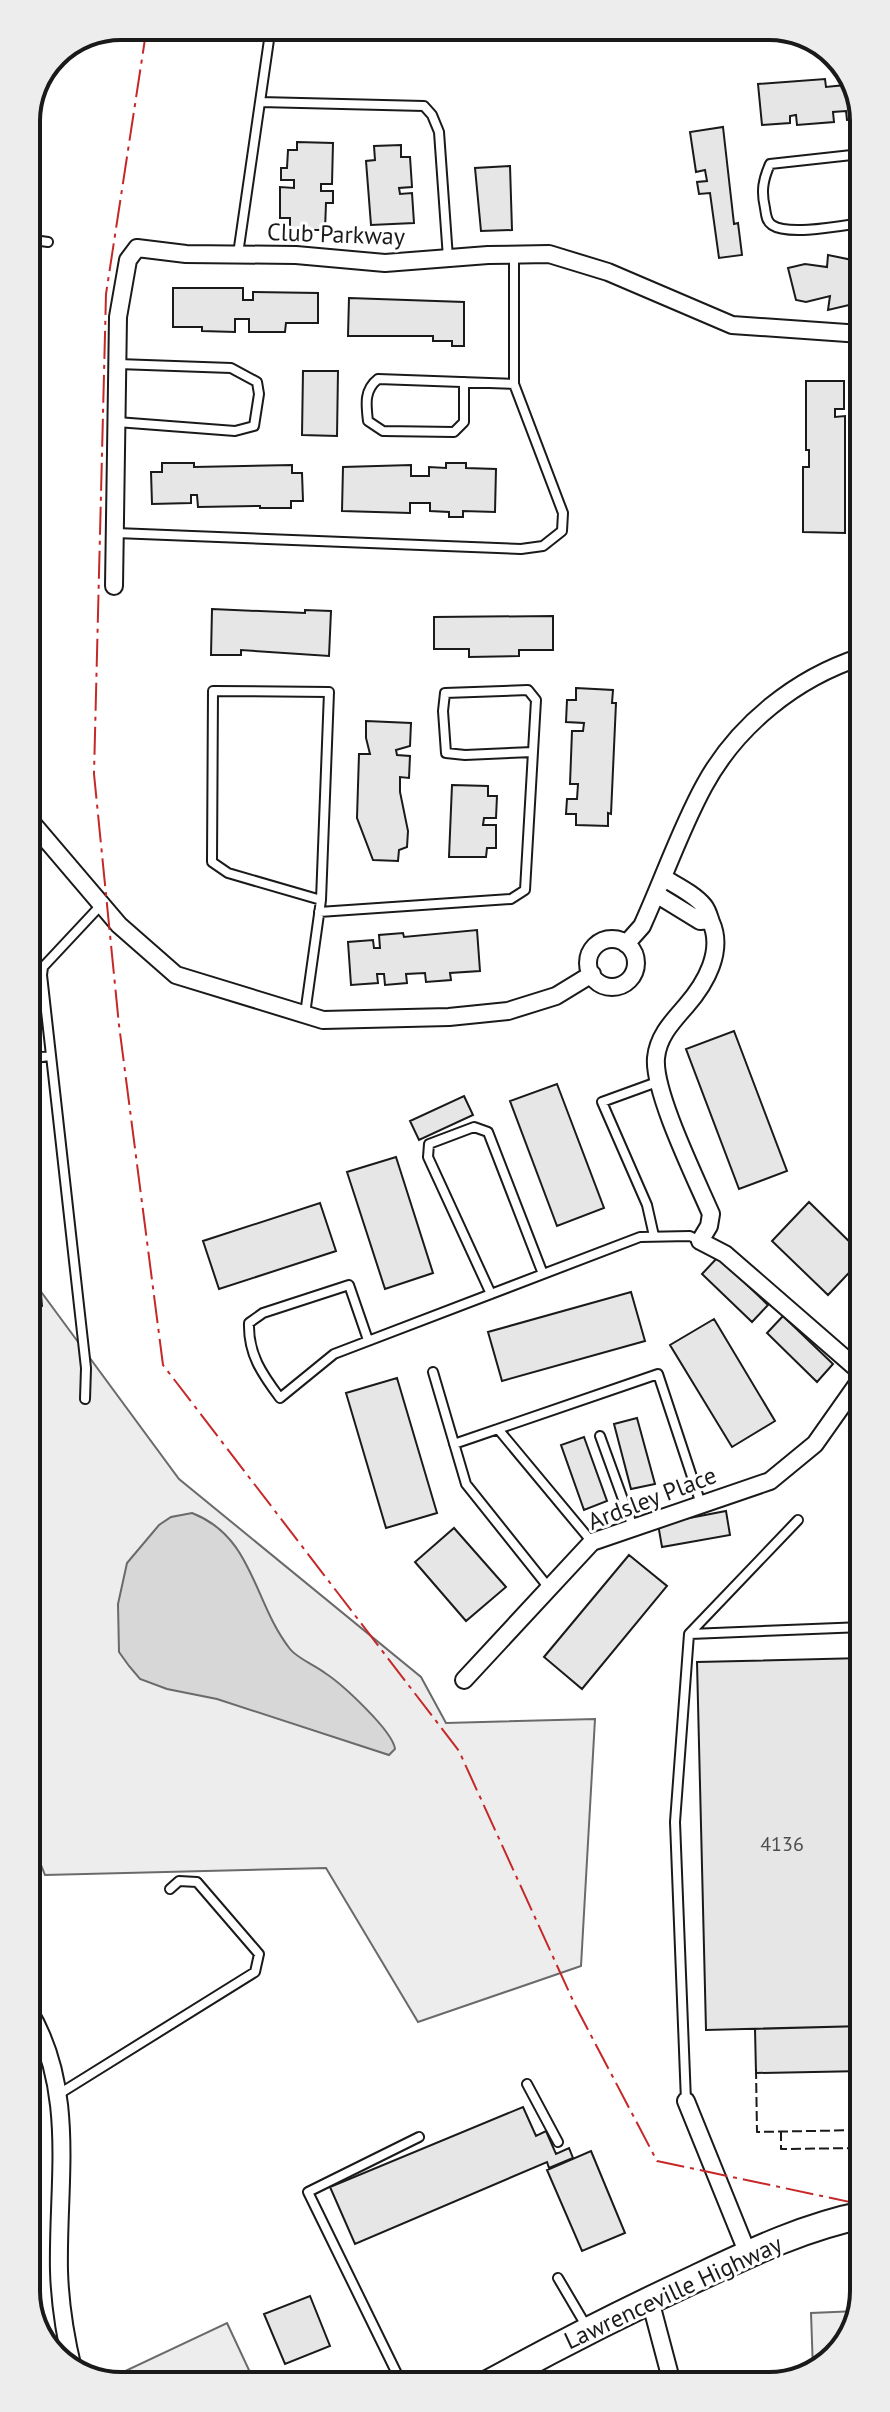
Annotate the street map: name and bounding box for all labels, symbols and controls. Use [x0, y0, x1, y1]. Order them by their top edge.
street label: Club Parkway [267, 216, 405, 252]
street label: Ardsley Place [583, 1459, 721, 1537]
house number: 4136 [760, 1831, 804, 1857]
street label: Lawrenceville Highway [559, 2228, 787, 2356]

